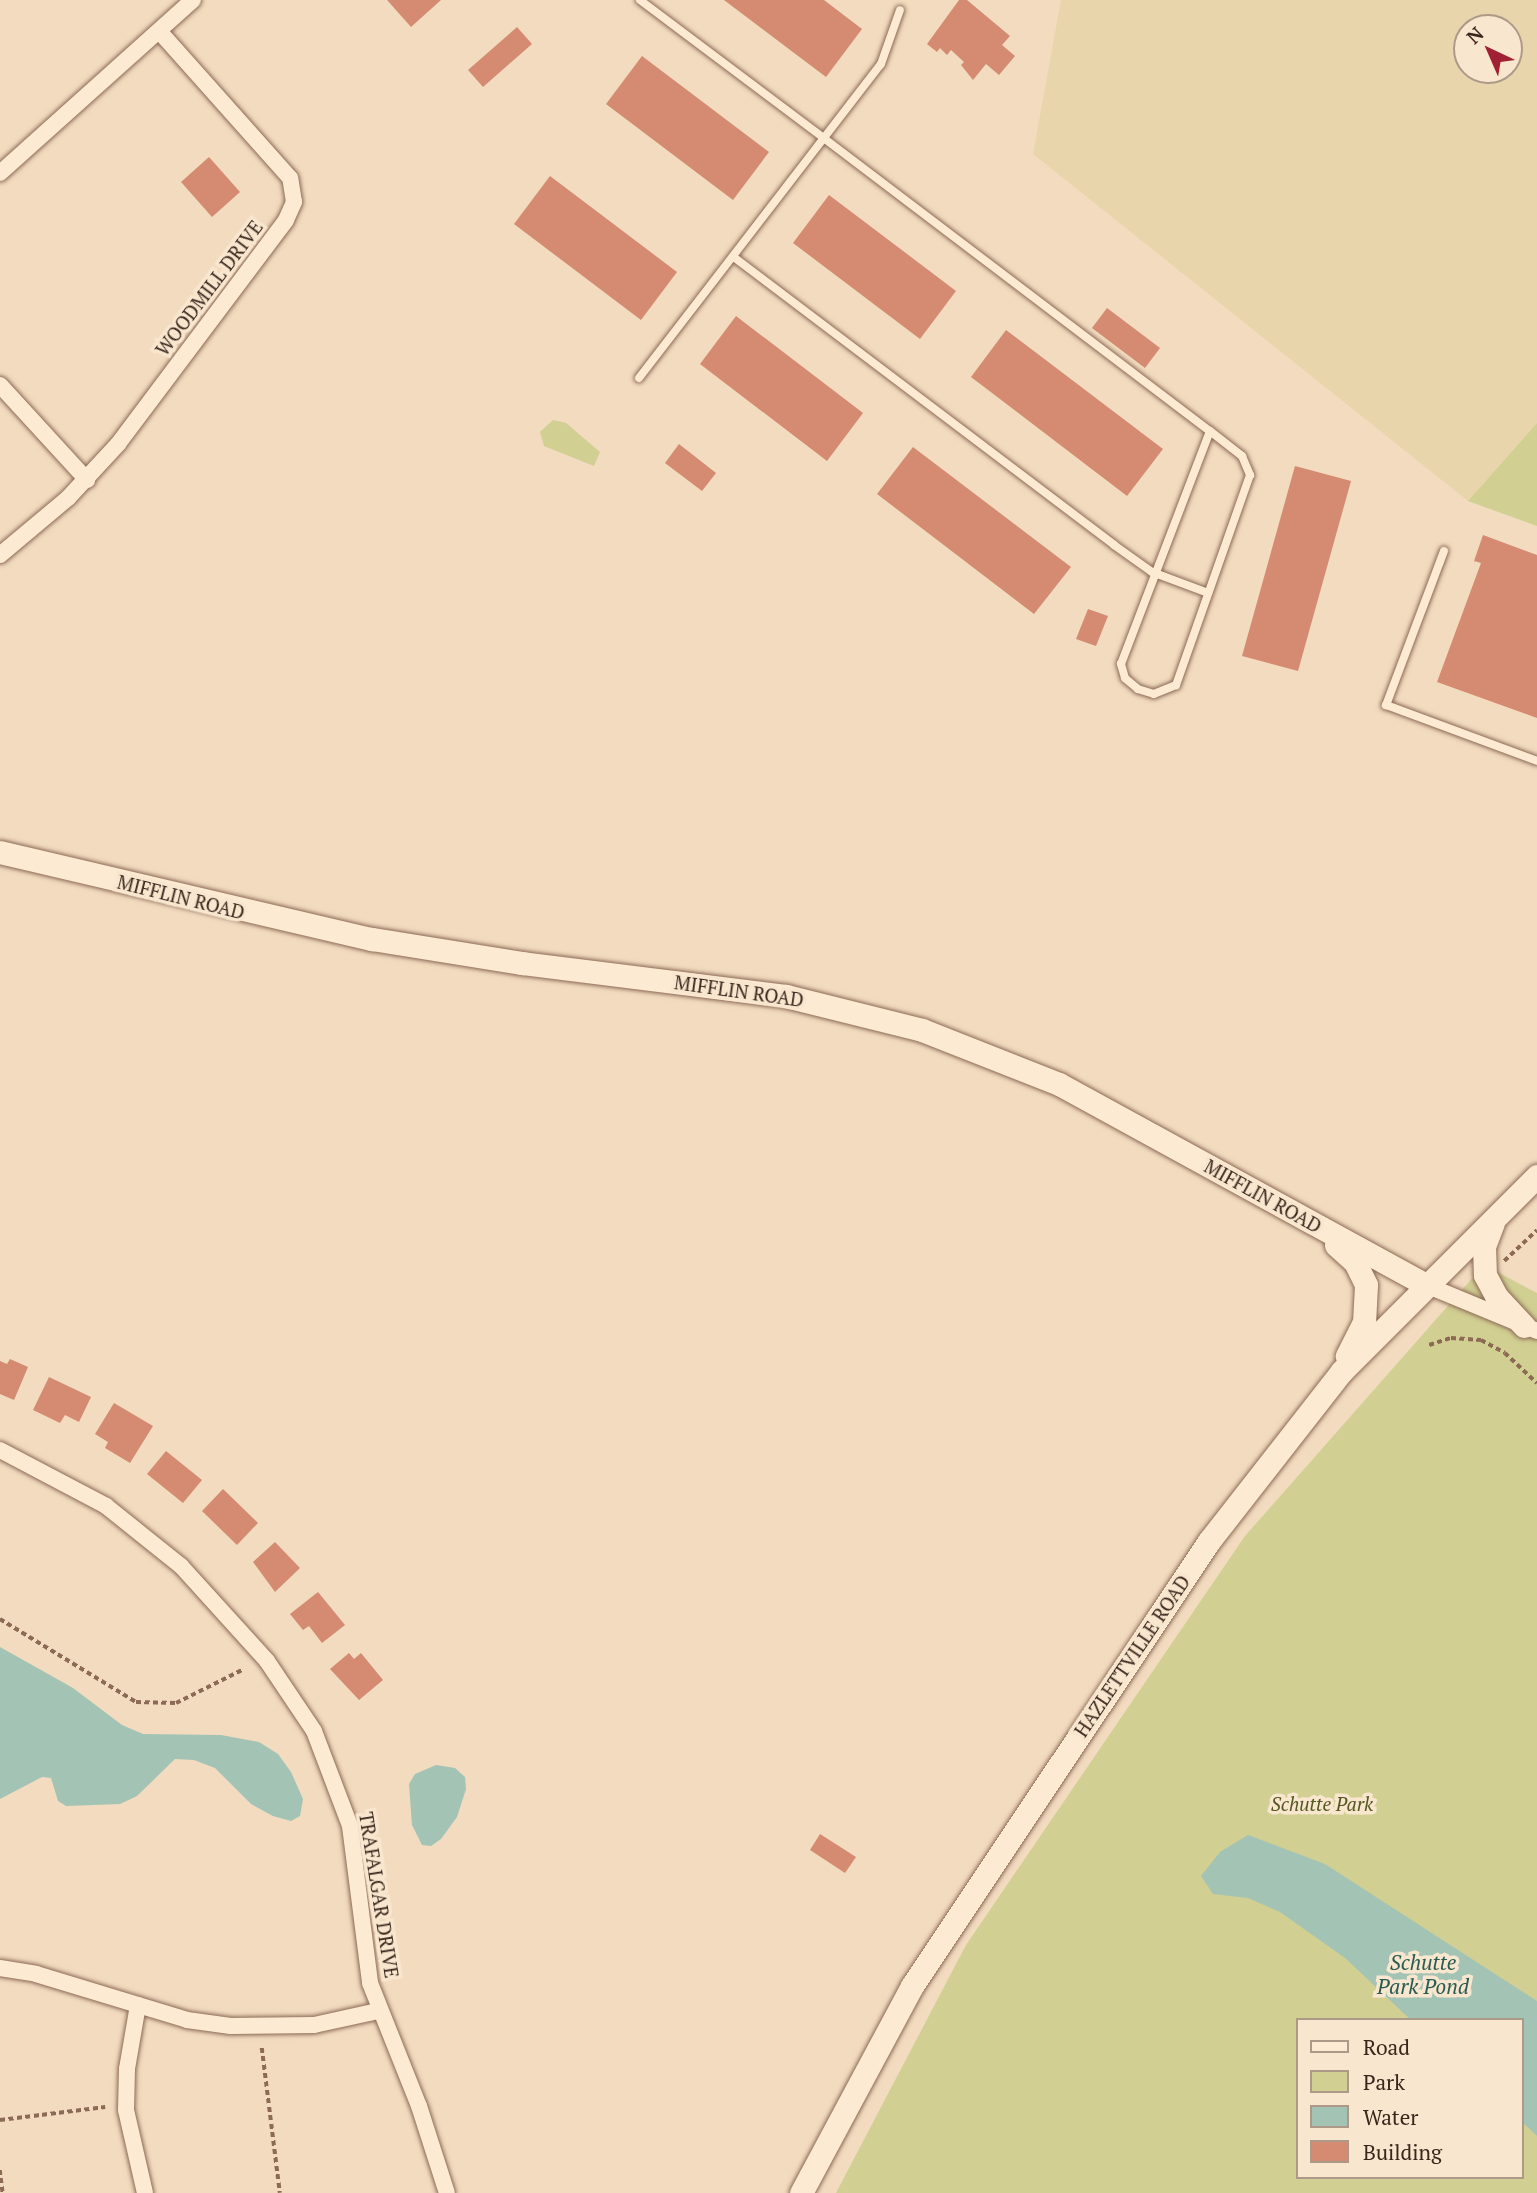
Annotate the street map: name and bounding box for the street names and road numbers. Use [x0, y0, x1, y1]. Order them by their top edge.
street label: WOODMILL DRIVE [151, 216, 267, 360]
street label: MIFFLIN ROAD [115, 870, 247, 924]
street label: MIFFLIN ROAD [673, 971, 805, 1011]
street label: MIFFLIN ROAD [1200, 1154, 1326, 1238]
street label: HAZLETTVILLE ROAD [1069, 1571, 1195, 1741]
street label: TRAFALGAR DRIVE [355, 1810, 403, 1980]

